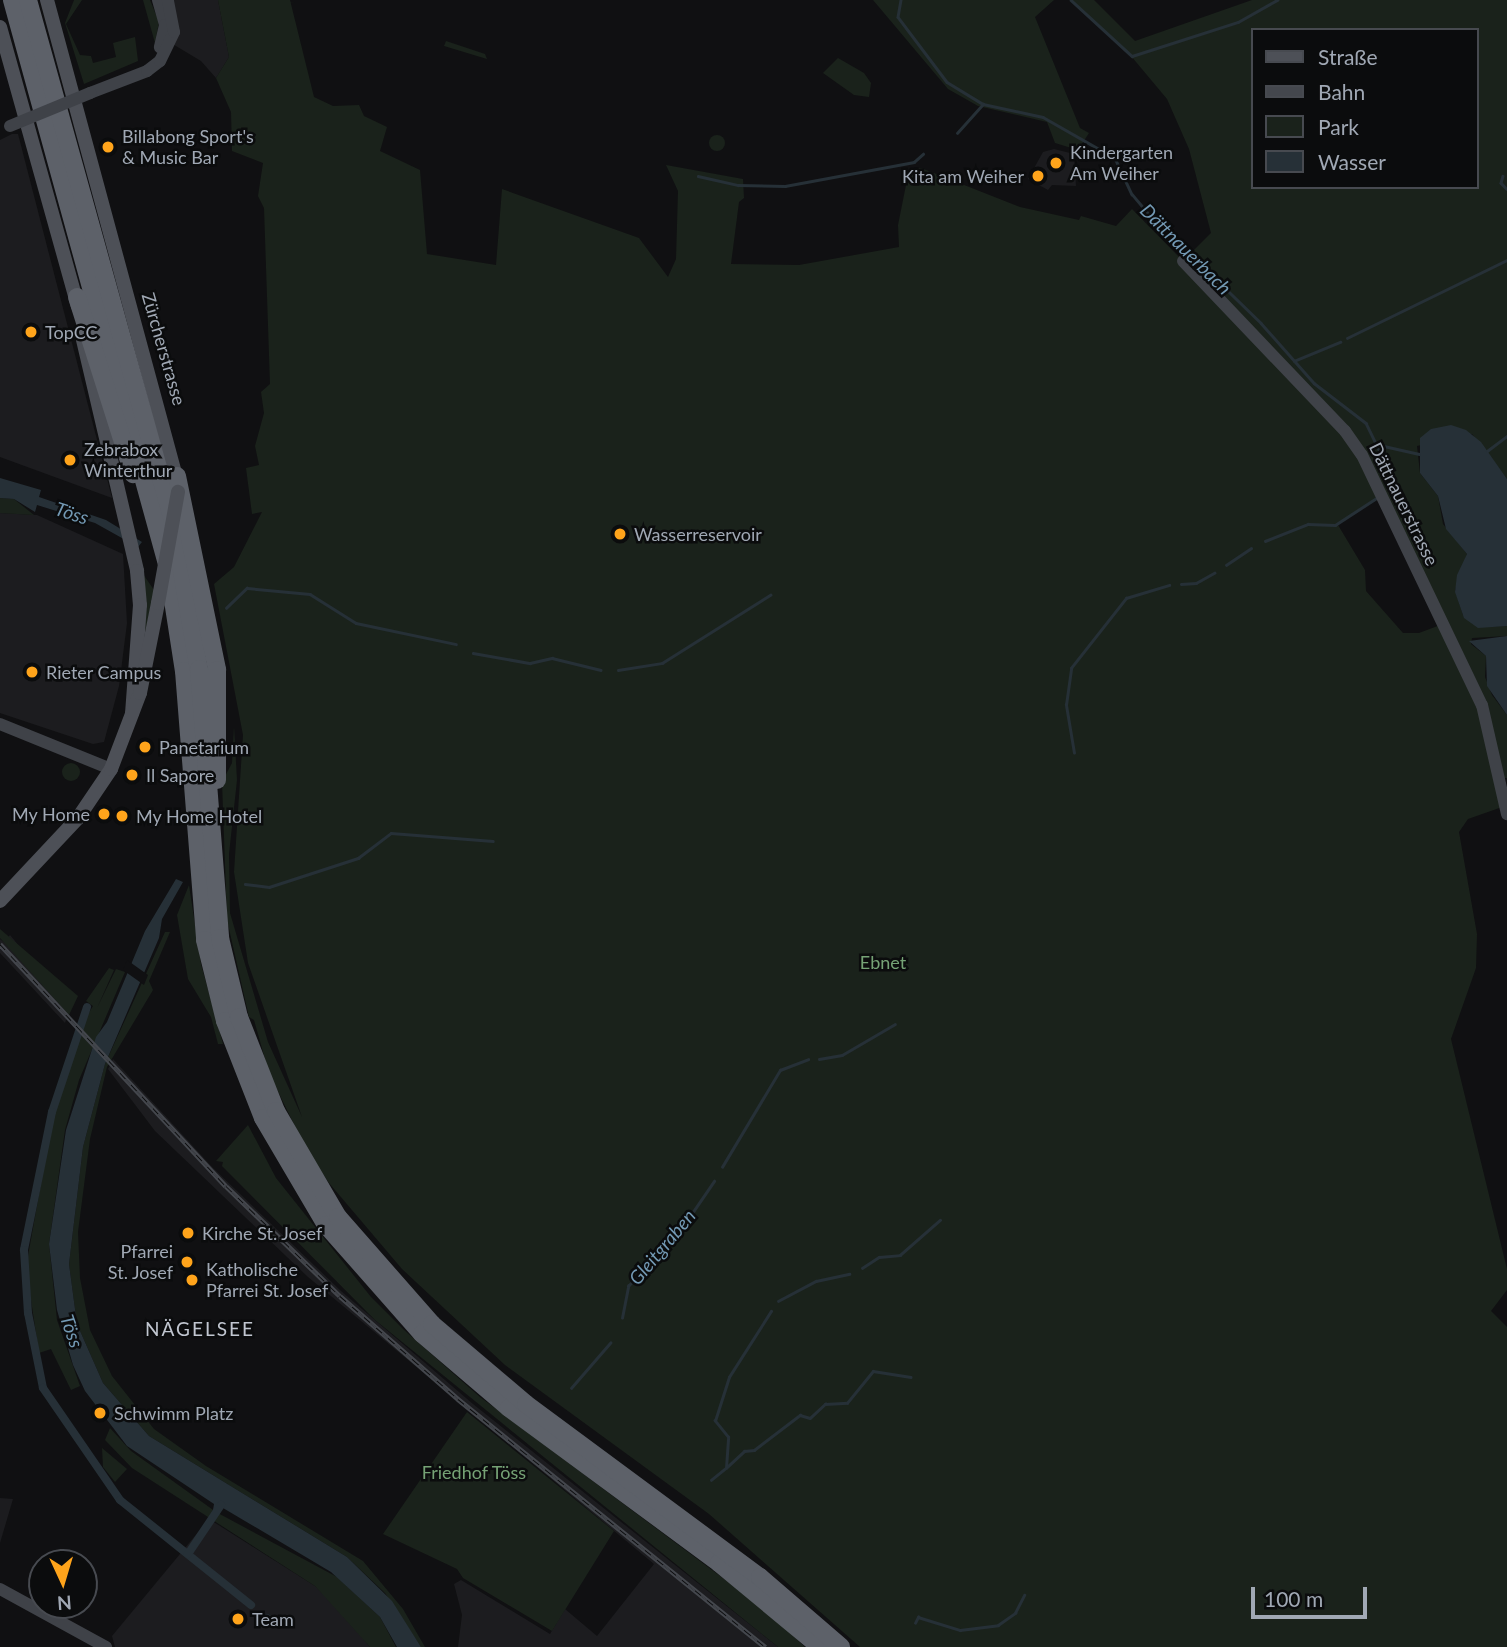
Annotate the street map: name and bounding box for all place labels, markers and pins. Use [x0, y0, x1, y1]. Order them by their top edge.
place label: Billabong Sport's & Music Bar [122, 126, 254, 168]
marker: Billabong Sport's & Music Bar [100, 139, 116, 155]
place label: Kindergarten Am Weiher [1070, 142, 1173, 184]
marker: Kindergarten Am Weiher [1048, 155, 1064, 171]
place label: Kita am Weiher [902, 165, 1024, 187]
marker: Kita am Weiher [1030, 168, 1046, 184]
place label: TopCC [45, 321, 97, 343]
marker: TopCC [23, 324, 39, 340]
place label: Zebrabox Winterthur [84, 439, 172, 482]
marker: Zebrabox Winterthur [62, 452, 78, 468]
place label: Wasserreservoir [634, 523, 762, 545]
marker: Wasserreservoir [612, 526, 628, 542]
place label: Rieter Campus [46, 661, 162, 683]
marker: Rieter Campus [24, 664, 40, 680]
place label: Panetarium [159, 736, 249, 758]
marker: Panetarium [137, 739, 153, 755]
place label: Il Sapore [146, 764, 214, 786]
marker: Il Sapore [124, 767, 140, 783]
place label: My Home [12, 803, 90, 825]
place label: My Home Hotel [136, 805, 263, 827]
marker: My Home [96, 806, 112, 822]
marker: My Home Hotel [114, 808, 130, 824]
place label: Kirche St. Josef [202, 1222, 323, 1244]
marker: Kirche St. Josef [180, 1225, 196, 1241]
place label: Pfarrei St. Josef [107, 1241, 173, 1284]
marker: Pfarrei St. Josef [179, 1254, 195, 1270]
place label: Katholische Pfarrei St. Josef [206, 1259, 329, 1302]
marker: Katholische Pfarrei St. Josef [184, 1272, 200, 1288]
place label: Schwimm Platz [114, 1402, 233, 1424]
marker: Schwimm Platz [92, 1405, 108, 1421]
place label: Team [252, 1608, 294, 1630]
marker: Team [230, 1611, 246, 1627]

